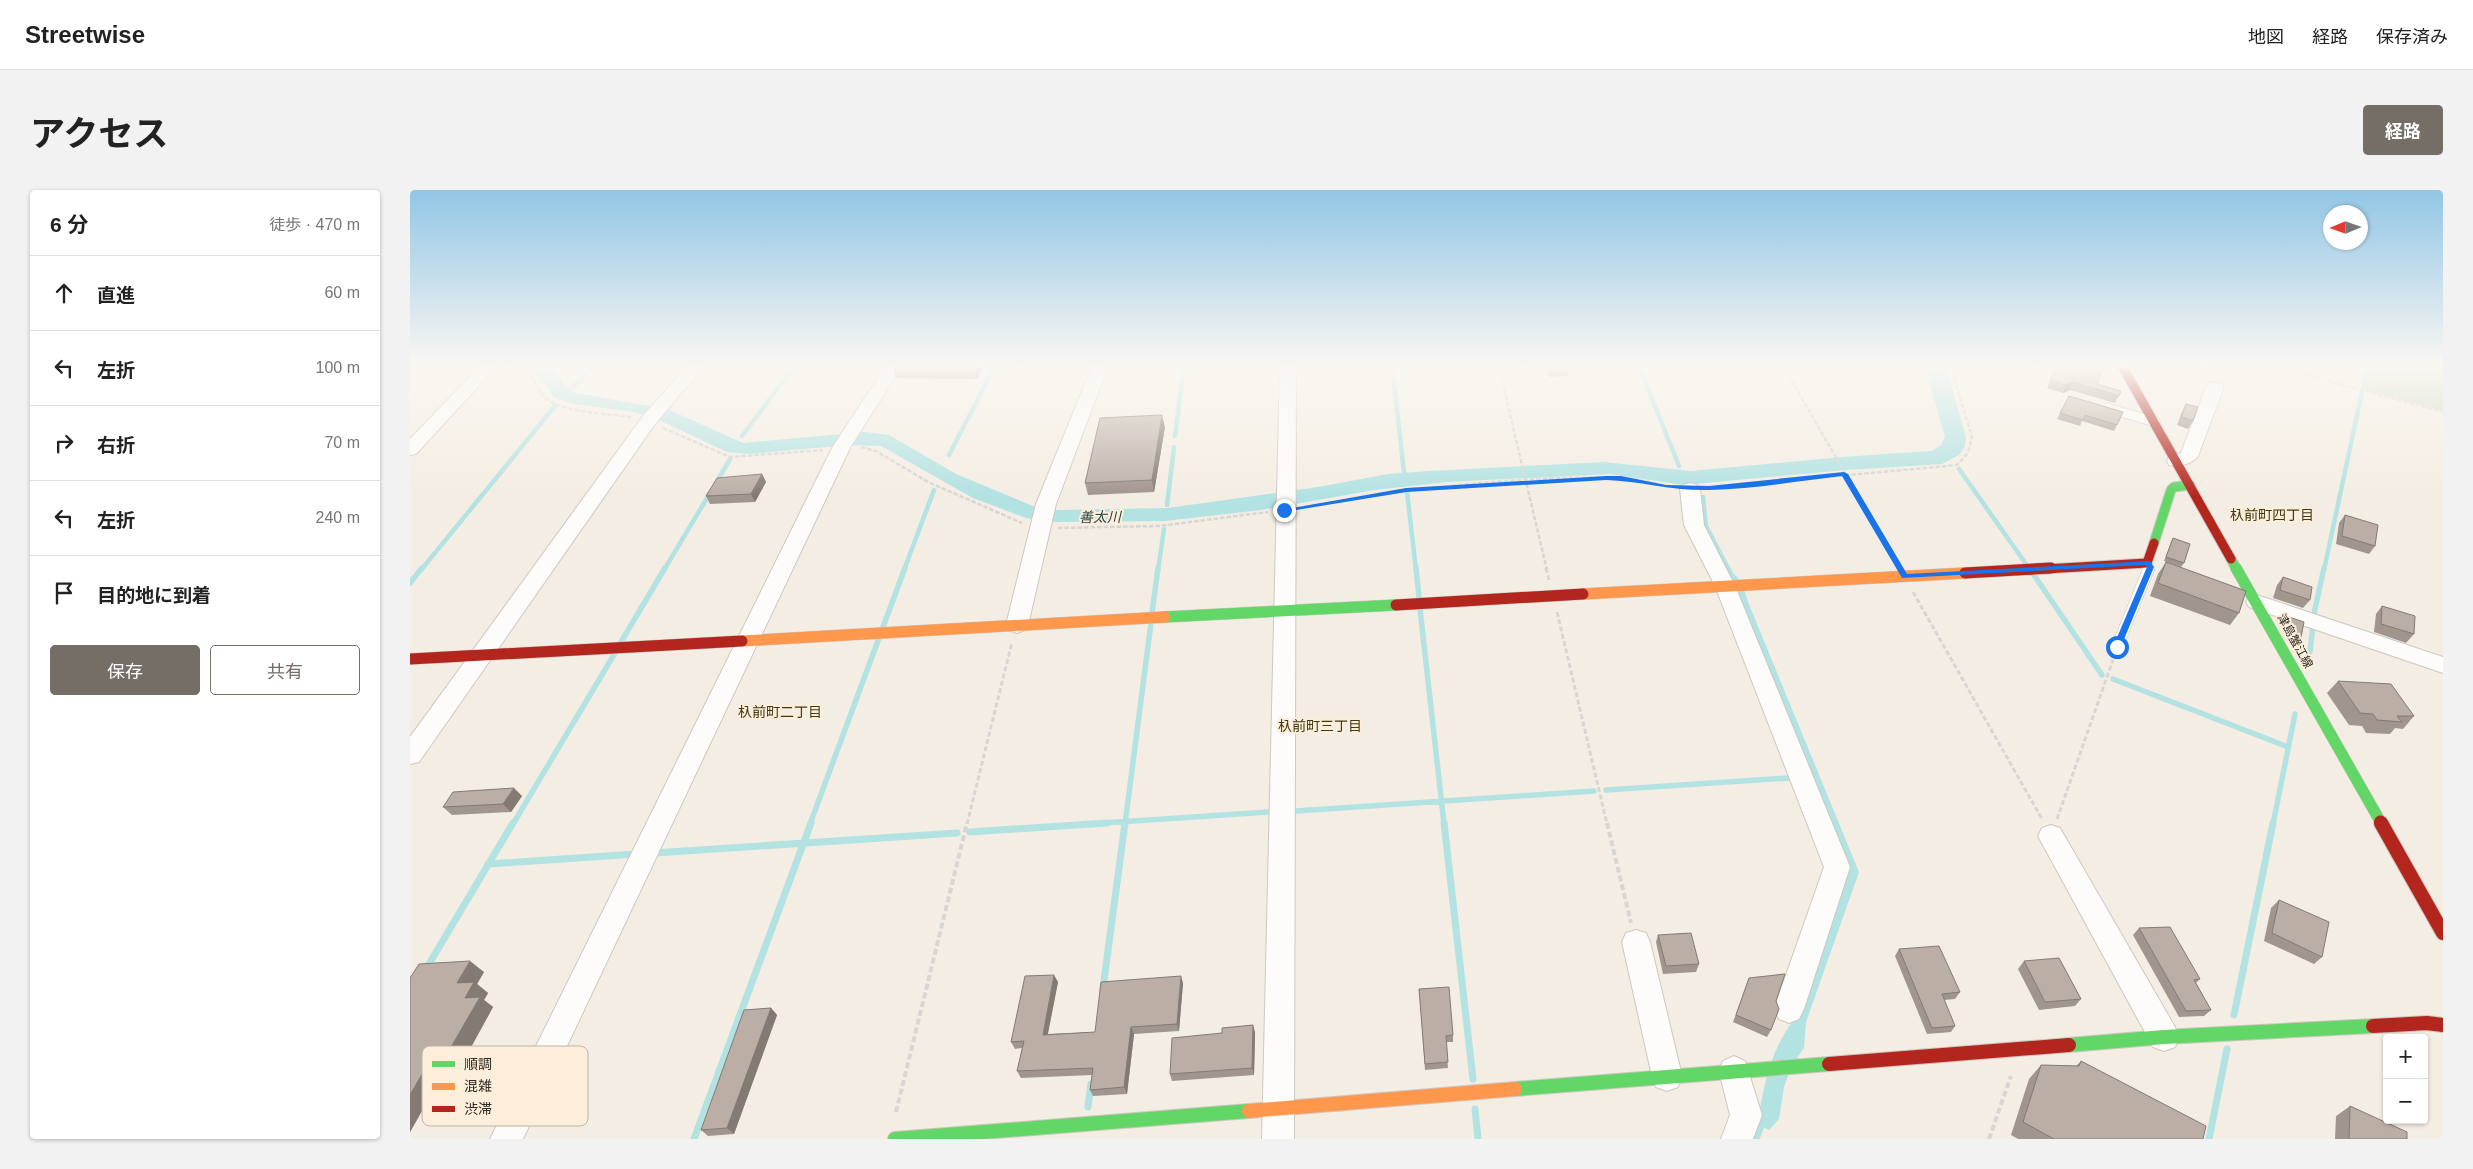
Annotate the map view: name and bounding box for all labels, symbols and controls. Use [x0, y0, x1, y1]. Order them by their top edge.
text: Streetwise [25, 21, 145, 48]
text: 地図 [2248, 27, 2284, 47]
text: 経路 [2312, 27, 2348, 47]
text: 保存済み [2376, 27, 2448, 47]
button: 経路 [2363, 105, 2443, 155]
text: アクセス [30, 114, 168, 153]
north arrow [2323, 205, 2368, 250]
text: 6 分 [50, 213, 89, 236]
text: 徒歩 · 470 m [269, 216, 360, 233]
icon: ahead [50, 279, 78, 307]
text: 60 m [324, 284, 360, 301]
text: 直進 [97, 285, 135, 306]
icon: left [50, 354, 78, 382]
text: 100 m [316, 359, 360, 376]
text: 左折 [97, 360, 135, 381]
icon: right [50, 429, 78, 457]
text: 70 m [324, 434, 360, 451]
text: 右折 [97, 435, 135, 456]
route end [1273, 499, 1296, 522]
icon: left [50, 504, 78, 532]
district label: 杁前町四丁目 [2230, 507, 2314, 523]
text: 240 m [316, 509, 360, 526]
water label: 善太川 [1079, 509, 1123, 525]
text: 左折 [97, 510, 135, 531]
icon: arrive [50, 579, 78, 607]
text: 目的地に到着 [97, 585, 211, 606]
street label: 津島蟹江線 [2274, 611, 2316, 671]
route start [2106, 636, 2129, 659]
button: 保存 [50, 645, 200, 695]
button: 共有 [210, 645, 360, 695]
district label: 杁前町二丁目 [738, 704, 822, 720]
district label: 杁前町三丁目 [1278, 718, 1362, 734]
map controls [2383, 1034, 2428, 1124]
button: + [2383, 1034, 2428, 1079]
legend [422, 1046, 588, 1126]
text: 順調 [464, 1056, 492, 1072]
text: 混雑 [464, 1078, 492, 1094]
button: − [2383, 1079, 2428, 1124]
text: 渋滞 [464, 1101, 492, 1117]

